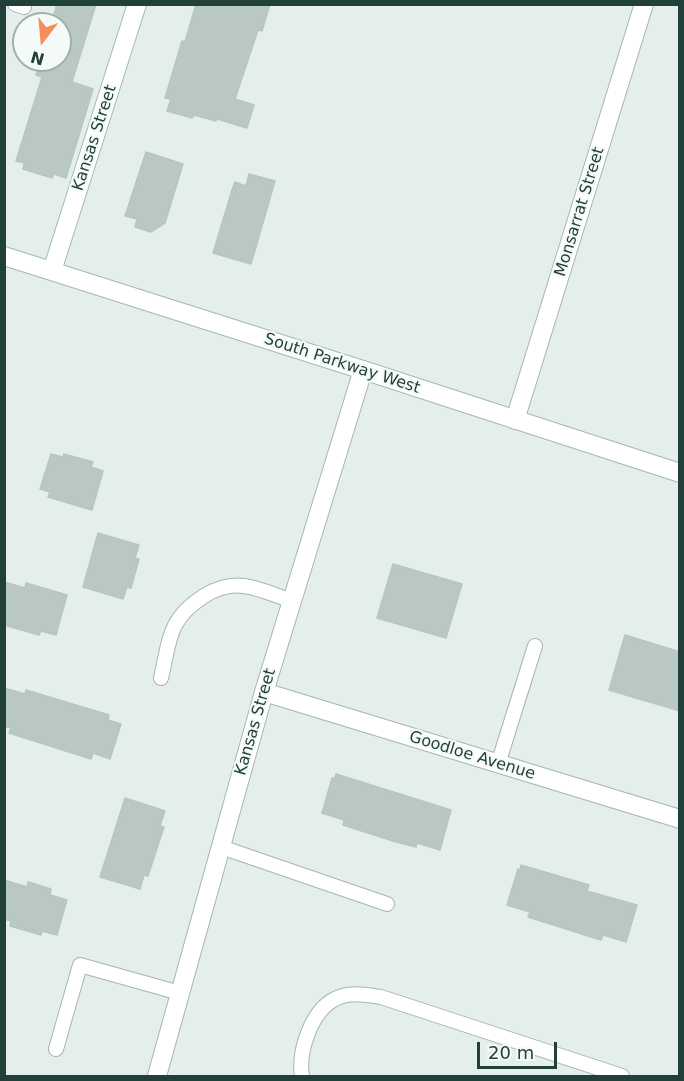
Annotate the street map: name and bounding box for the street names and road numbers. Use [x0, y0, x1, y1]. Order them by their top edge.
street label: Kansas Street [69, 83, 121, 193]
street label: Monsarrat Street [551, 145, 609, 279]
street label: South Parkway West [262, 330, 422, 398]
street label: Kansas Street [232, 666, 280, 778]
street label: Goodloe Avenue [407, 728, 537, 784]

